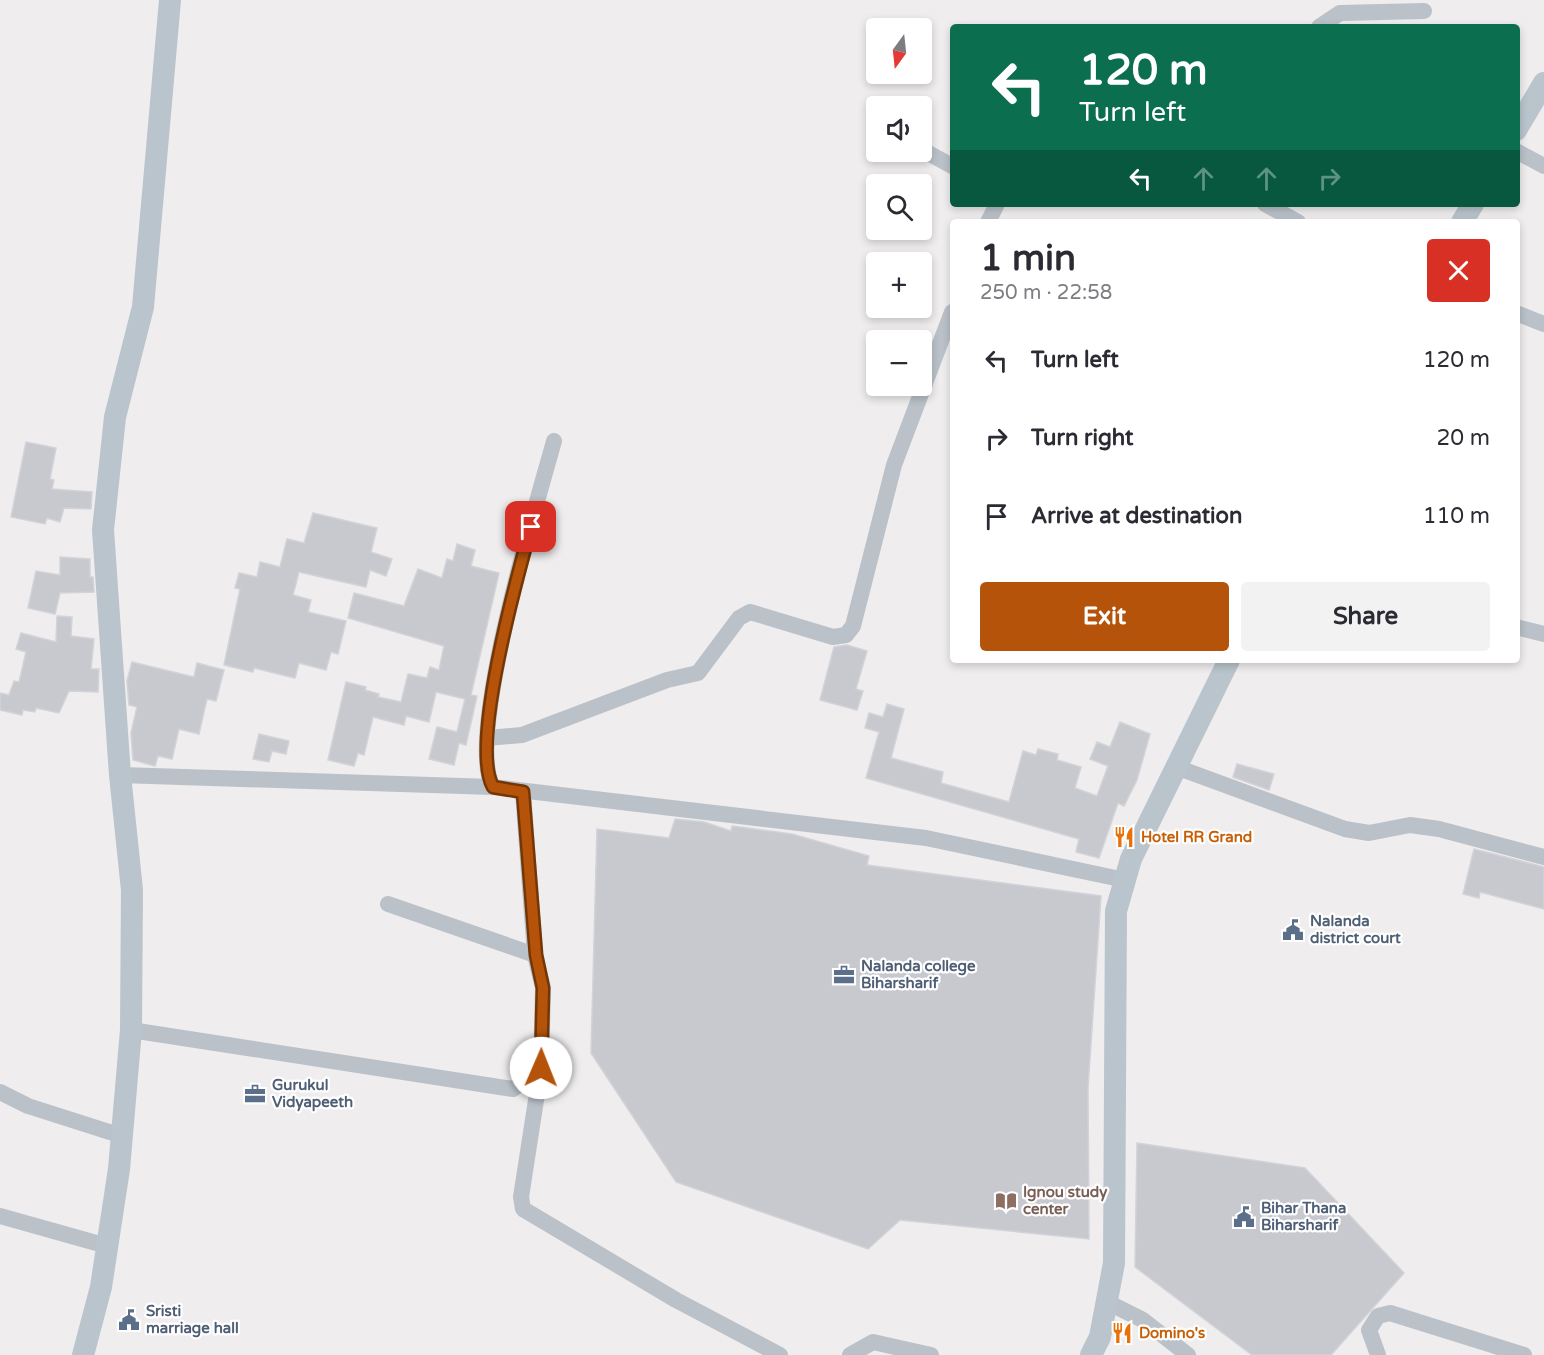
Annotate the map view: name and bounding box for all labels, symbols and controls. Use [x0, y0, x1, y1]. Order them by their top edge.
north arrow [866, 18, 932, 84]
map controls [866, 18, 932, 396]
text: 120 m [1079, 45, 1208, 96]
icon: left [980, 48, 1058, 126]
button: sound [866, 96, 932, 162]
text: Turn left [1079, 96, 1186, 129]
icon: left [1124, 162, 1157, 195]
icon: ahead [1187, 162, 1220, 195]
icon: ahead [1250, 162, 1283, 195]
icon: right [1313, 162, 1346, 195]
button: search [866, 174, 932, 240]
text: 1 min [980, 237, 1076, 280]
button: close [1427, 239, 1490, 302]
button: + [866, 252, 932, 318]
text: 250 m · 22:58 [980, 281, 1112, 305]
button: − [866, 330, 932, 396]
icon: left [980, 344, 1013, 377]
text: Turn left [1031, 347, 1119, 373]
text: 120 m [1423, 347, 1490, 373]
icon: right [980, 422, 1013, 455]
text: Turn right [1031, 425, 1133, 451]
text: 20 m [1436, 425, 1490, 451]
icon: arrive [980, 500, 1013, 533]
pin [505, 501, 556, 552]
text: Arrive at destination [1031, 503, 1242, 529]
text: 110 m [1423, 503, 1490, 529]
icon: arrive [514, 510, 547, 543]
button: Exit [980, 582, 1229, 651]
button: Share [1241, 582, 1490, 651]
restaurant icon: Hotel RR Grand [1112, 825, 1136, 849]
place label: Hotel RR Grand [1141, 828, 1252, 846]
place label: Nalanda district court [1310, 912, 1401, 947]
public building icon: Nalanda district court [1281, 918, 1305, 942]
place label: Nalanda college Biharsharif [861, 957, 976, 992]
office icon: Nalanda college Biharsharif [832, 963, 856, 987]
position arrow [509, 1036, 573, 1100]
place label: Gurukul Vidyapeeth [272, 1076, 353, 1112]
office icon: Gurukul Vidyapeeth [243, 1082, 267, 1106]
place label: Ignou study center [1023, 1183, 1107, 1218]
library icon: Ignou study center [994, 1189, 1018, 1213]
place label: Bihar Thana Biharsharif [1261, 1199, 1346, 1234]
public building icon: Bihar Thana Biharsharif [1232, 1205, 1256, 1229]
place label: Sristi marriage hall [146, 1302, 239, 1338]
public building icon: Sristi marriage hall [117, 1308, 141, 1332]
restaurant icon: Domino's [1110, 1321, 1134, 1345]
place label: Domino's [1139, 1324, 1205, 1342]

